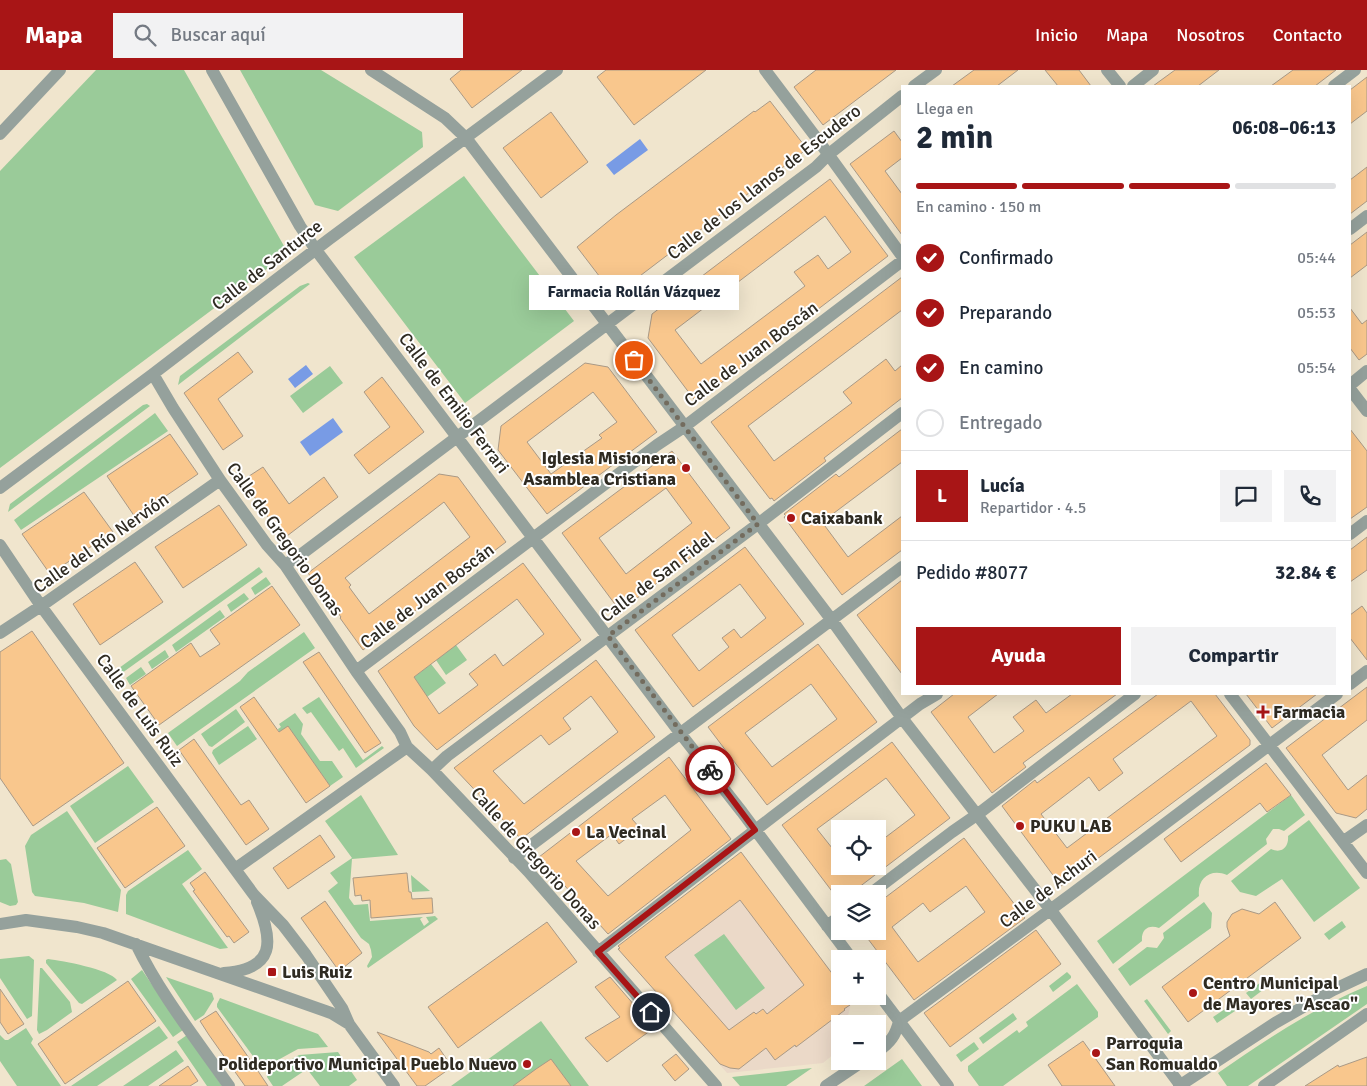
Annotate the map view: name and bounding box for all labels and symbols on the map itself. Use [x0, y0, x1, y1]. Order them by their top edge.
street label: Calle de los Llanos de Escudero [663, 100, 865, 264]
street label: Calle de Santurce [207, 215, 327, 315]
callout: Farmacia Rollán Vázquez [529, 275, 739, 310]
street label: Calle de Juan Boscán [680, 296, 822, 412]
street label: Calle de Emilio Ferrari [394, 328, 514, 478]
pin [613, 339, 655, 381]
place label: Iglesia Misionera Asamblea Cristiana [523, 447, 676, 490]
street label: Calle de Gregorio Donas [222, 458, 348, 620]
marker: Iglesia Misionera Asamblea Cristiana [680, 462, 692, 474]
street label: Calle del Río Nervión [29, 488, 173, 598]
place label: Caixabank [801, 507, 883, 529]
marker: Caixabank [785, 512, 797, 524]
street label: Calle de San Fidel [596, 527, 718, 627]
street label: Calle de Juan Boscán [356, 538, 498, 654]
street label: Calle de Luis Ruiz [92, 649, 188, 771]
place label: Farmacia [1273, 701, 1345, 723]
marker: Farmacia [1257, 706, 1269, 718]
courier [685, 745, 735, 795]
street label: Calle de Gregorio Donas [466, 782, 606, 934]
place label: PUKU LAB [1030, 815, 1112, 837]
marker: PUKU LAB [1014, 820, 1026, 832]
place label: La Vecinal [586, 821, 667, 843]
marker: La Vecinal [570, 826, 582, 838]
street label: Calle de Achuri [995, 845, 1101, 933]
place label: Luis Ruiz [282, 961, 352, 983]
marker: Luis Ruiz [266, 966, 278, 978]
place label: Centro Municipal de Mayores "Ascao" [1203, 972, 1358, 1015]
marker: Centro Municipal de Mayores "Ascao" [1187, 987, 1199, 999]
pin [630, 991, 672, 1033]
place label: Parroquia San Romualdo [1106, 1032, 1218, 1075]
marker: Parroquia San Romualdo [1090, 1047, 1102, 1059]
place label: Polideportivo Municipal Pueblo Nuevo [218, 1053, 517, 1075]
marker: Polideportivo Municipal Pueblo Nuevo [521, 1058, 533, 1070]

